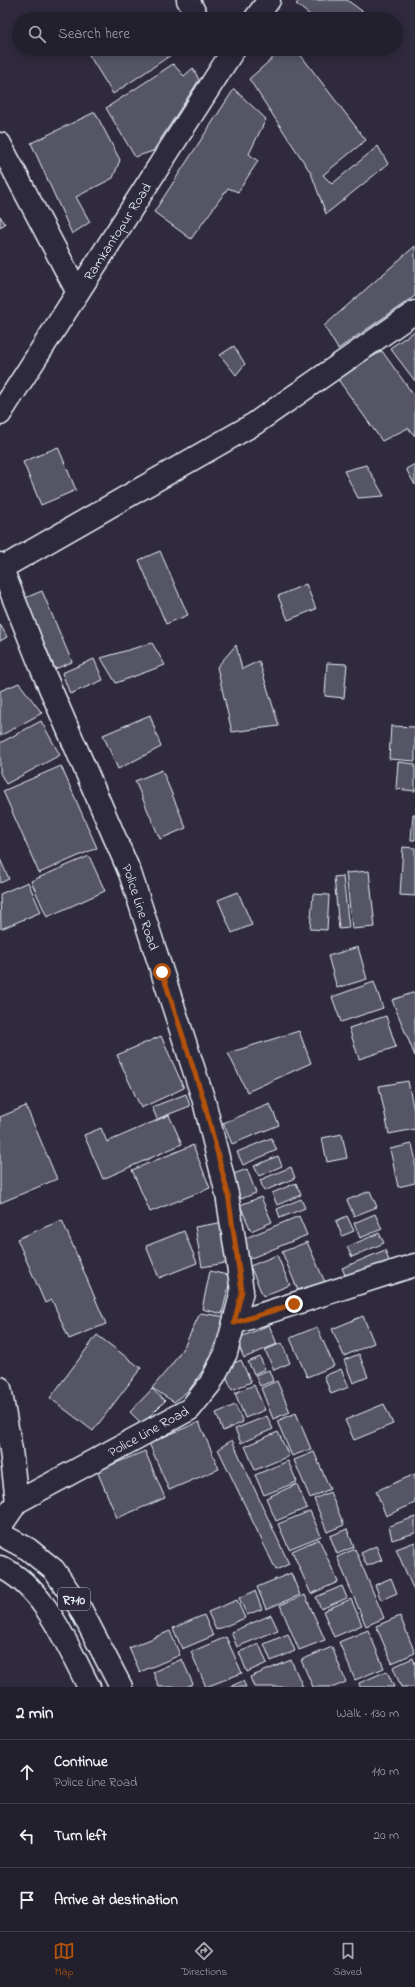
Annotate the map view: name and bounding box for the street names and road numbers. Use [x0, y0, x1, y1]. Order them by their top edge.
street label: Ramkantopur Road [79, 179, 158, 285]
street label: Police Line Road [115, 861, 164, 954]
street label: Police Line Road [104, 1401, 193, 1463]
road number: R710 [58, 1588, 90, 1610]

